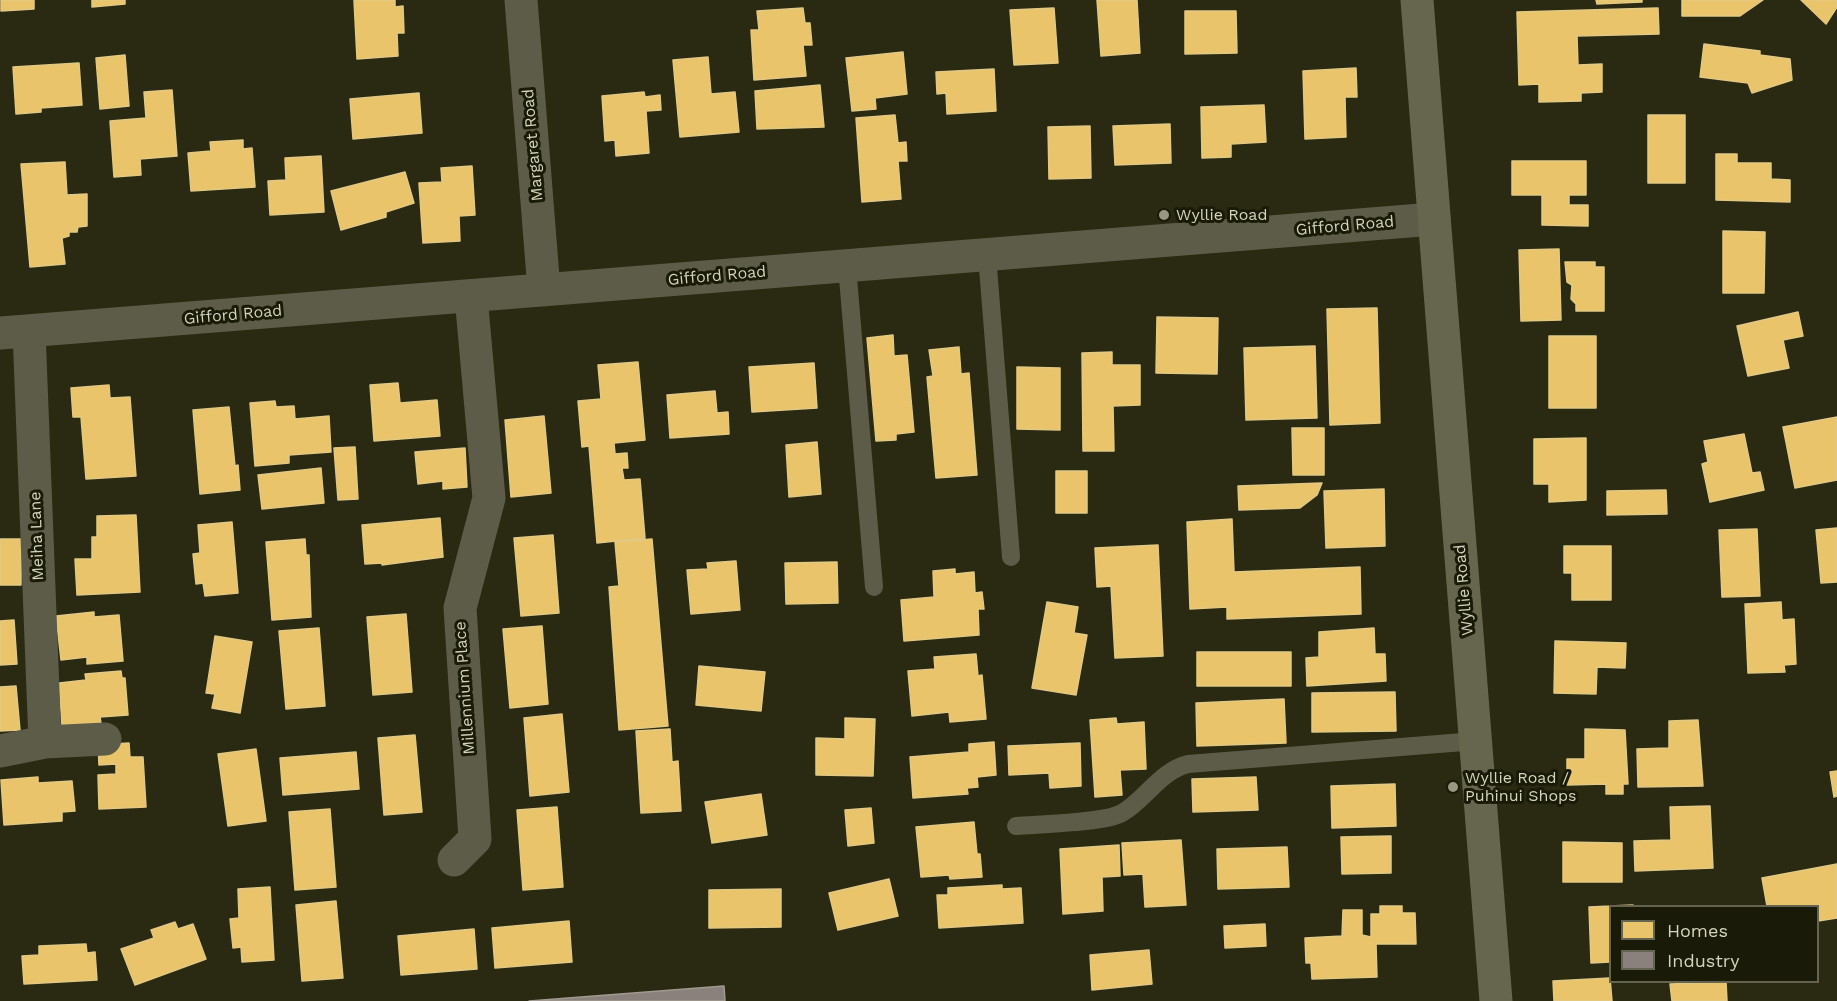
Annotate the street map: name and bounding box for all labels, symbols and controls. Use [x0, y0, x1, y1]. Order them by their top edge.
street label: Margaret Road [519, 88, 547, 202]
place label: Wyllie Road [1176, 205, 1267, 225]
marker: Wyllie Road [1157, 208, 1171, 222]
street label: Gifford Road [1295, 212, 1395, 240]
street label: Gifford Road [667, 262, 767, 290]
street label: Gifford Road [183, 301, 283, 329]
street label: Meiha Lane [26, 491, 48, 581]
street label: Wyllie Road [1450, 544, 1478, 636]
street label: Millennium Place [451, 621, 479, 755]
place label: Wyllie Road / Puhinui Shops [1465, 768, 1577, 806]
marker: Wyllie Road / Puhinui Shops [1446, 780, 1460, 794]
legend [1609, 905, 1819, 983]
text: Homes [1667, 920, 1728, 941]
text: Industry [1667, 950, 1739, 971]

